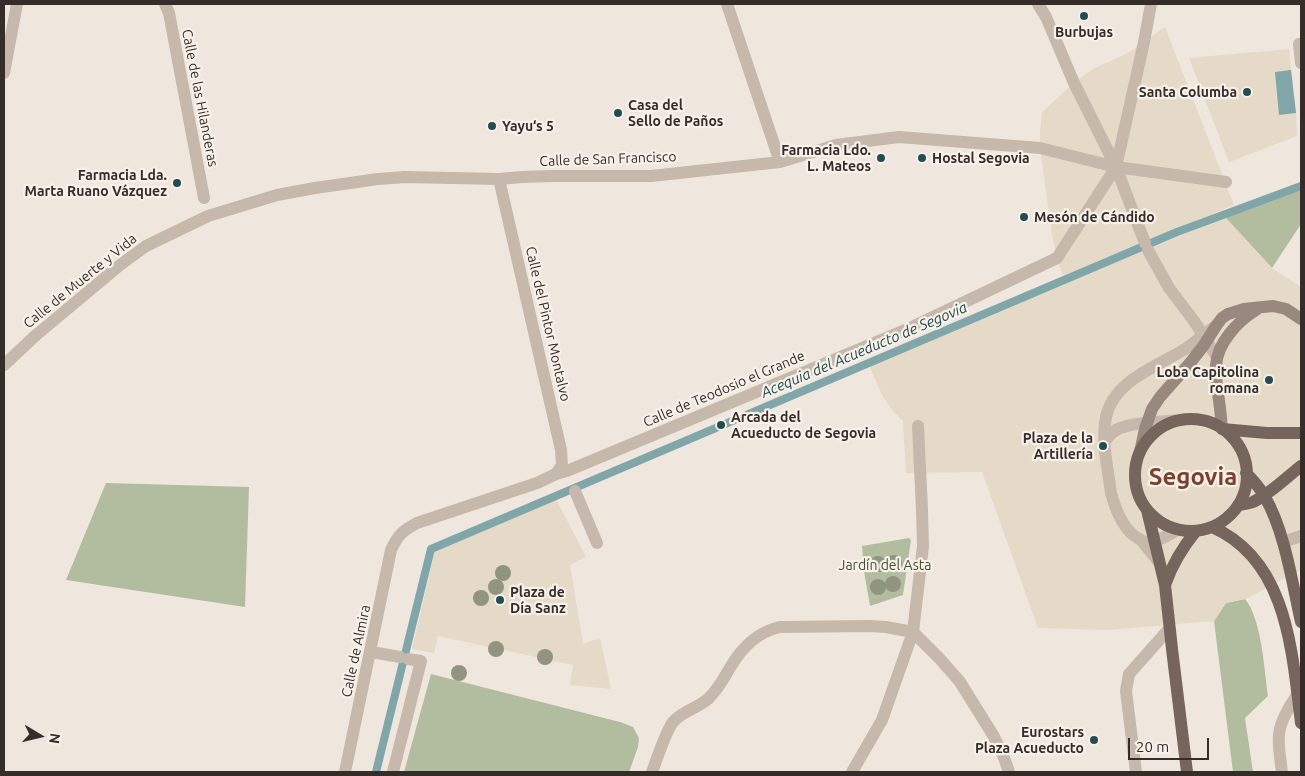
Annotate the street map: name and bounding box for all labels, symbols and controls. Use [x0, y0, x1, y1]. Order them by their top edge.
marker: Burbujas [1078, 10, 1090, 22]
place label: Burbujas [1055, 24, 1113, 40]
street label: Calle de las Hilanderas [178, 28, 222, 168]
place label: Santa Columba [1139, 84, 1237, 100]
marker: Santa Columba [1241, 86, 1253, 98]
place label: Casa del Sello de Paños [628, 97, 723, 130]
marker: Casa del Sello de Paños [612, 107, 624, 119]
place label: Yayu‘s 5 [502, 118, 554, 134]
marker: Yayu‘s 5 [486, 120, 498, 132]
place label: Farmacia Ldo. L. Mateos [781, 142, 871, 174]
street label: Calle de San Francisco [539, 148, 677, 170]
place label: Hostal Segovia [932, 150, 1030, 166]
marker: Farmacia Ldo. L. Mateos [875, 152, 887, 164]
marker: Hostal Segovia [916, 152, 928, 164]
place label: Farmacia Lda. Marta Ruano Vázquez [25, 167, 167, 200]
marker: Farmacia Lda. Marta Ruano Vázquez [171, 177, 183, 189]
place label: Mesón de Cándido [1034, 209, 1155, 225]
marker: Mesón de Cándido [1018, 211, 1030, 223]
street label: Calle de Muerte y Vida [20, 230, 140, 332]
street label: Calle del Pintor Montalvo [522, 245, 574, 403]
water label: Acequia del Acueducto de Segovia [758, 298, 970, 402]
street label: Calle de Teodosio el Grande [641, 347, 807, 431]
place label: Loba Capitolina romana [1156, 364, 1259, 397]
marker: Loba Capitolina romana [1263, 374, 1275, 386]
place label: Arcada del Acueducto de Segovia [731, 409, 876, 442]
marker: Arcada del Acueducto de Segovia [715, 419, 727, 431]
place label: Plaza de la Artillería [1023, 430, 1093, 462]
marker: Plaza de la Artillería [1097, 440, 1109, 452]
district label: Segovia [1149, 463, 1237, 491]
park label: Jardín del Asta [839, 557, 931, 573]
place label: Plaza de Día Sanz [510, 584, 566, 616]
marker: Plaza de Día Sanz [494, 594, 506, 606]
street label: Calle de Almira [338, 603, 374, 699]
north arrow [15, 711, 65, 761]
place label: Eurostars Plaza Acueducto [975, 724, 1084, 756]
scale bar [1130, 728, 1211, 760]
text: N [46, 732, 64, 745]
marker: Eurostars Plaza Acueducto [1088, 734, 1100, 746]
text: 20 m [1136, 738, 1169, 755]

